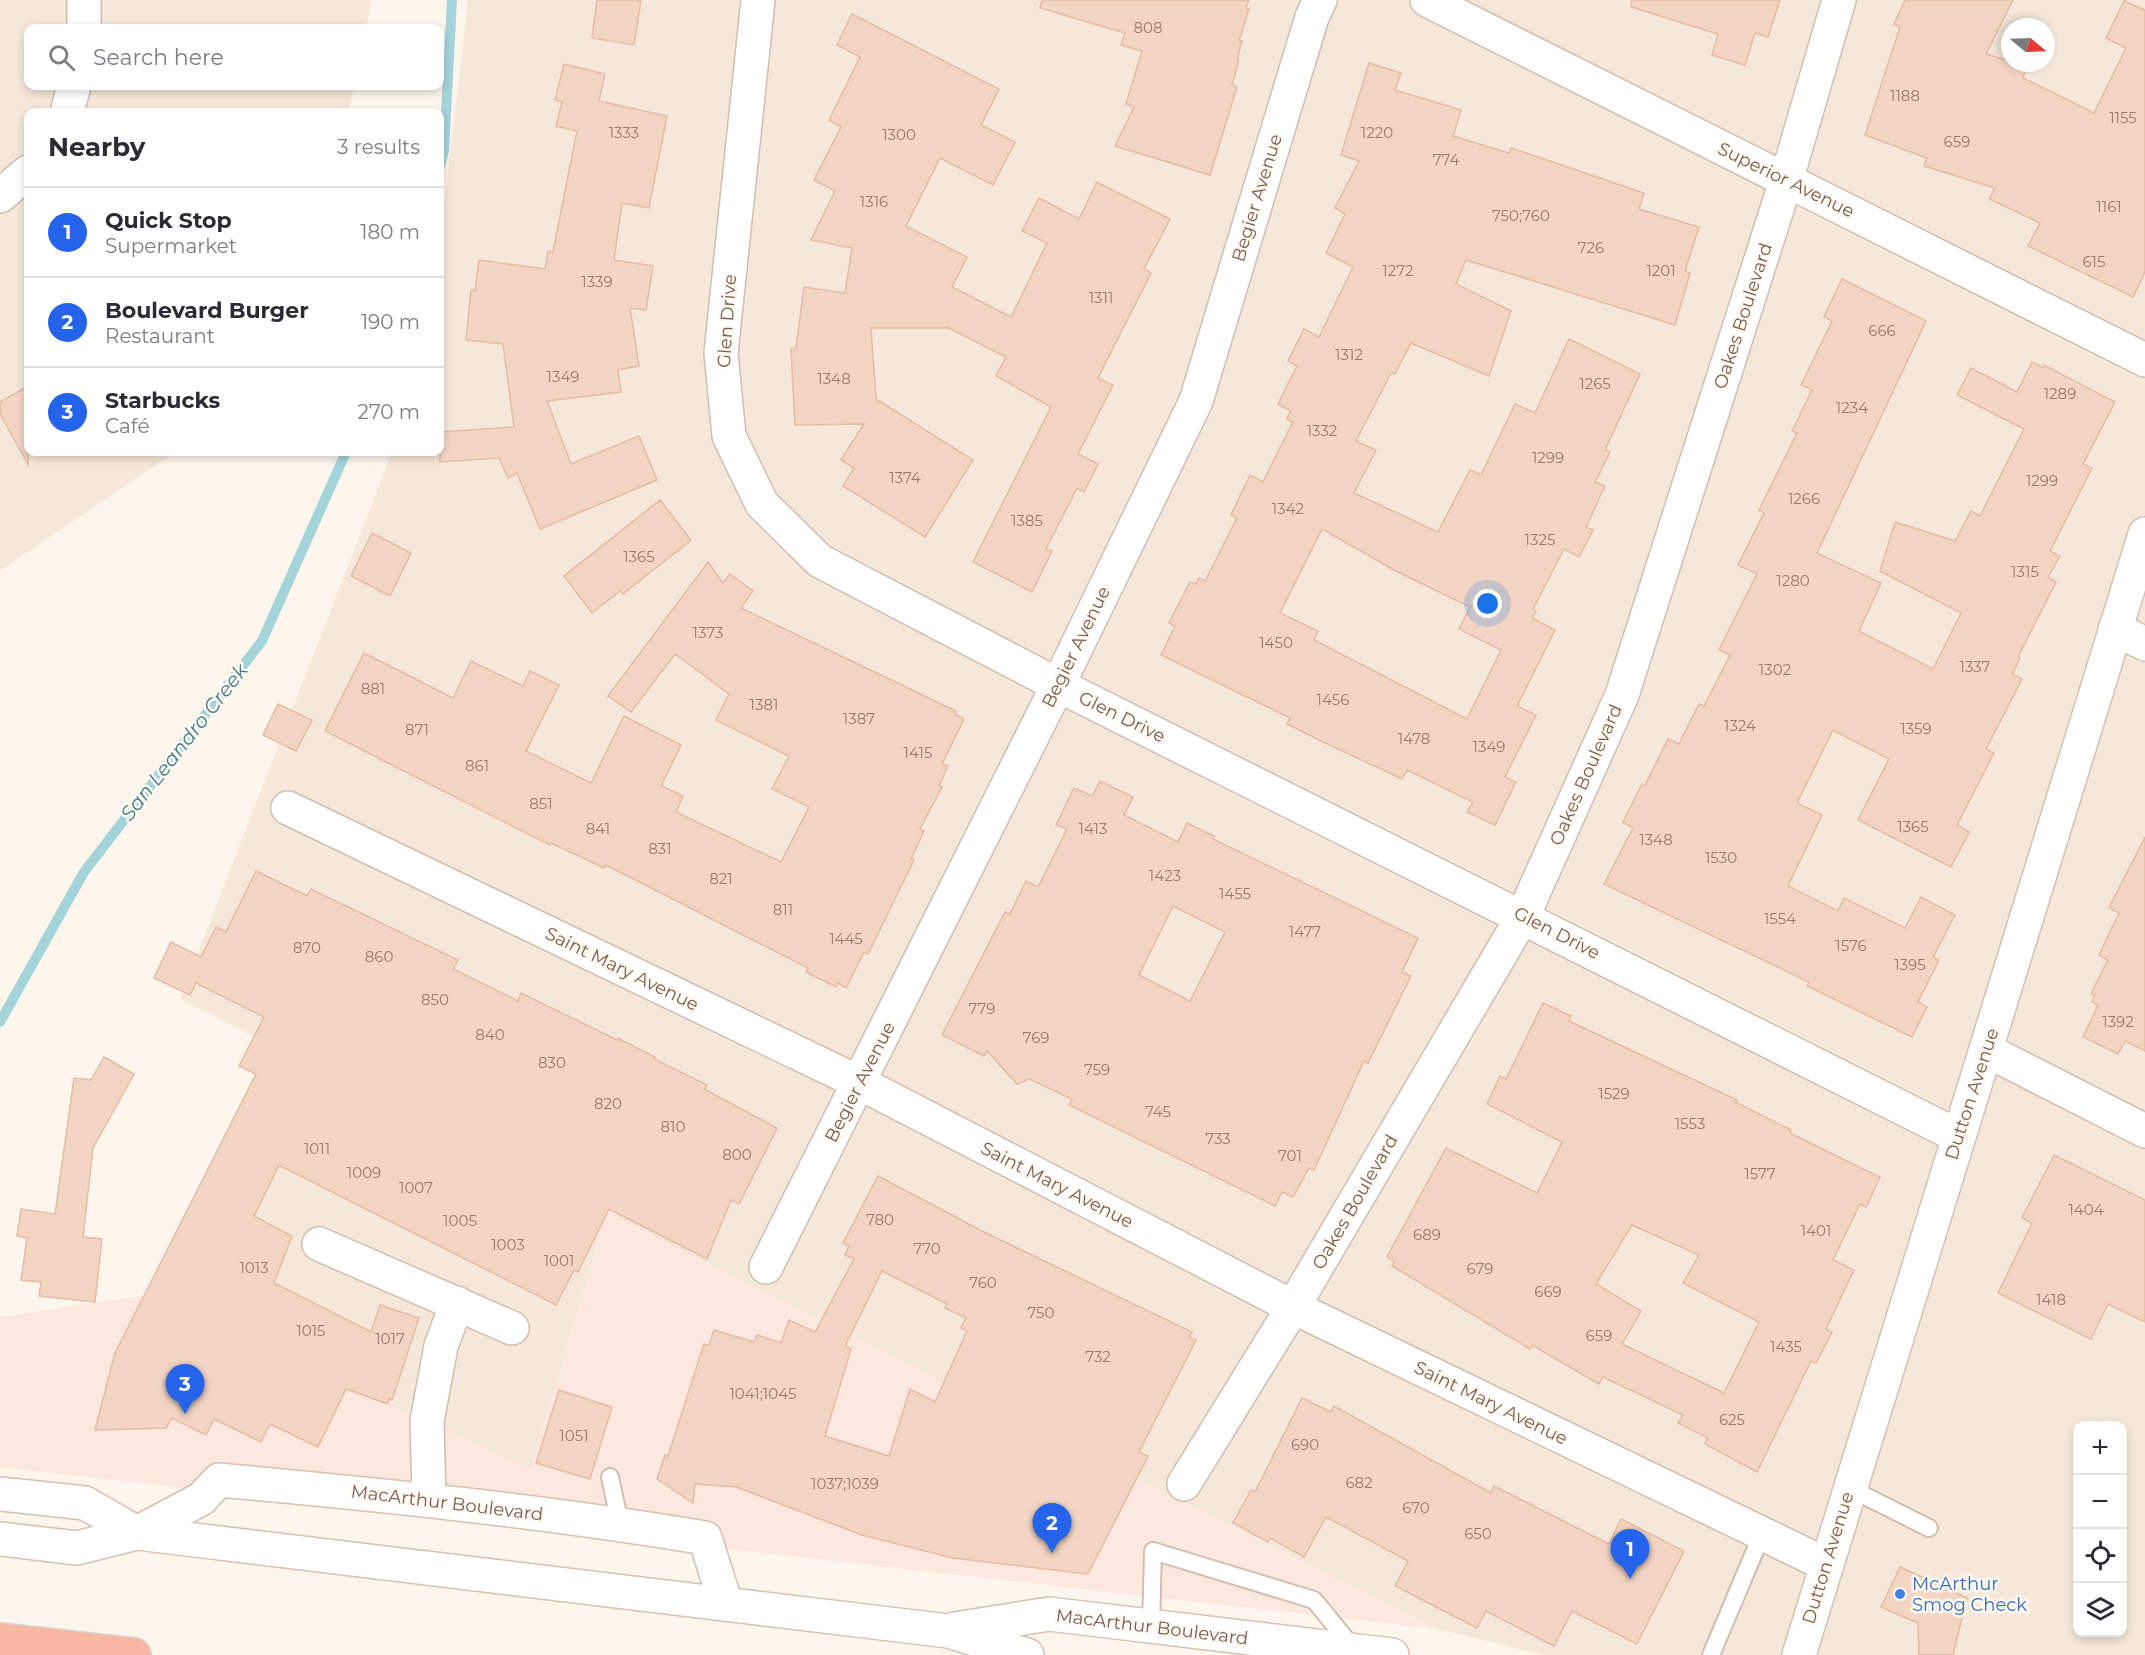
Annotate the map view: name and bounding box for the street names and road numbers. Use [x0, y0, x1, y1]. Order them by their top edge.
street label: Begier Avenue [1227, 131, 1287, 265]
street label: Superior Avenue [1714, 137, 1858, 223]
street label: Oakes Boulevard [1709, 240, 1777, 392]
street label: Glen Drive [713, 273, 741, 368]
street label: Begier Avenue [1037, 583, 1115, 711]
street label: Glen Drive [1075, 687, 1169, 747]
street label: Oakes Boulevard [1545, 701, 1627, 849]
street label: Glen Drive [1510, 902, 1604, 964]
street label: Saint Mary Avenue [542, 922, 702, 1016]
street label: Begier Avenue [820, 1018, 900, 1146]
street label: Dutton Avenue [1940, 1025, 2004, 1163]
street label: Oakes Boulevard [1307, 1131, 1403, 1273]
street label: Saint Mary Avenue [977, 1137, 1137, 1233]
street label: Saint Mary Avenue [1411, 1356, 1571, 1450]
street label: MacArthur Boulevard [350, 1480, 544, 1526]
street label: Dutton Avenue [1797, 1489, 1859, 1627]
street label: MacArthur Boulevard [1055, 1604, 1249, 1650]

